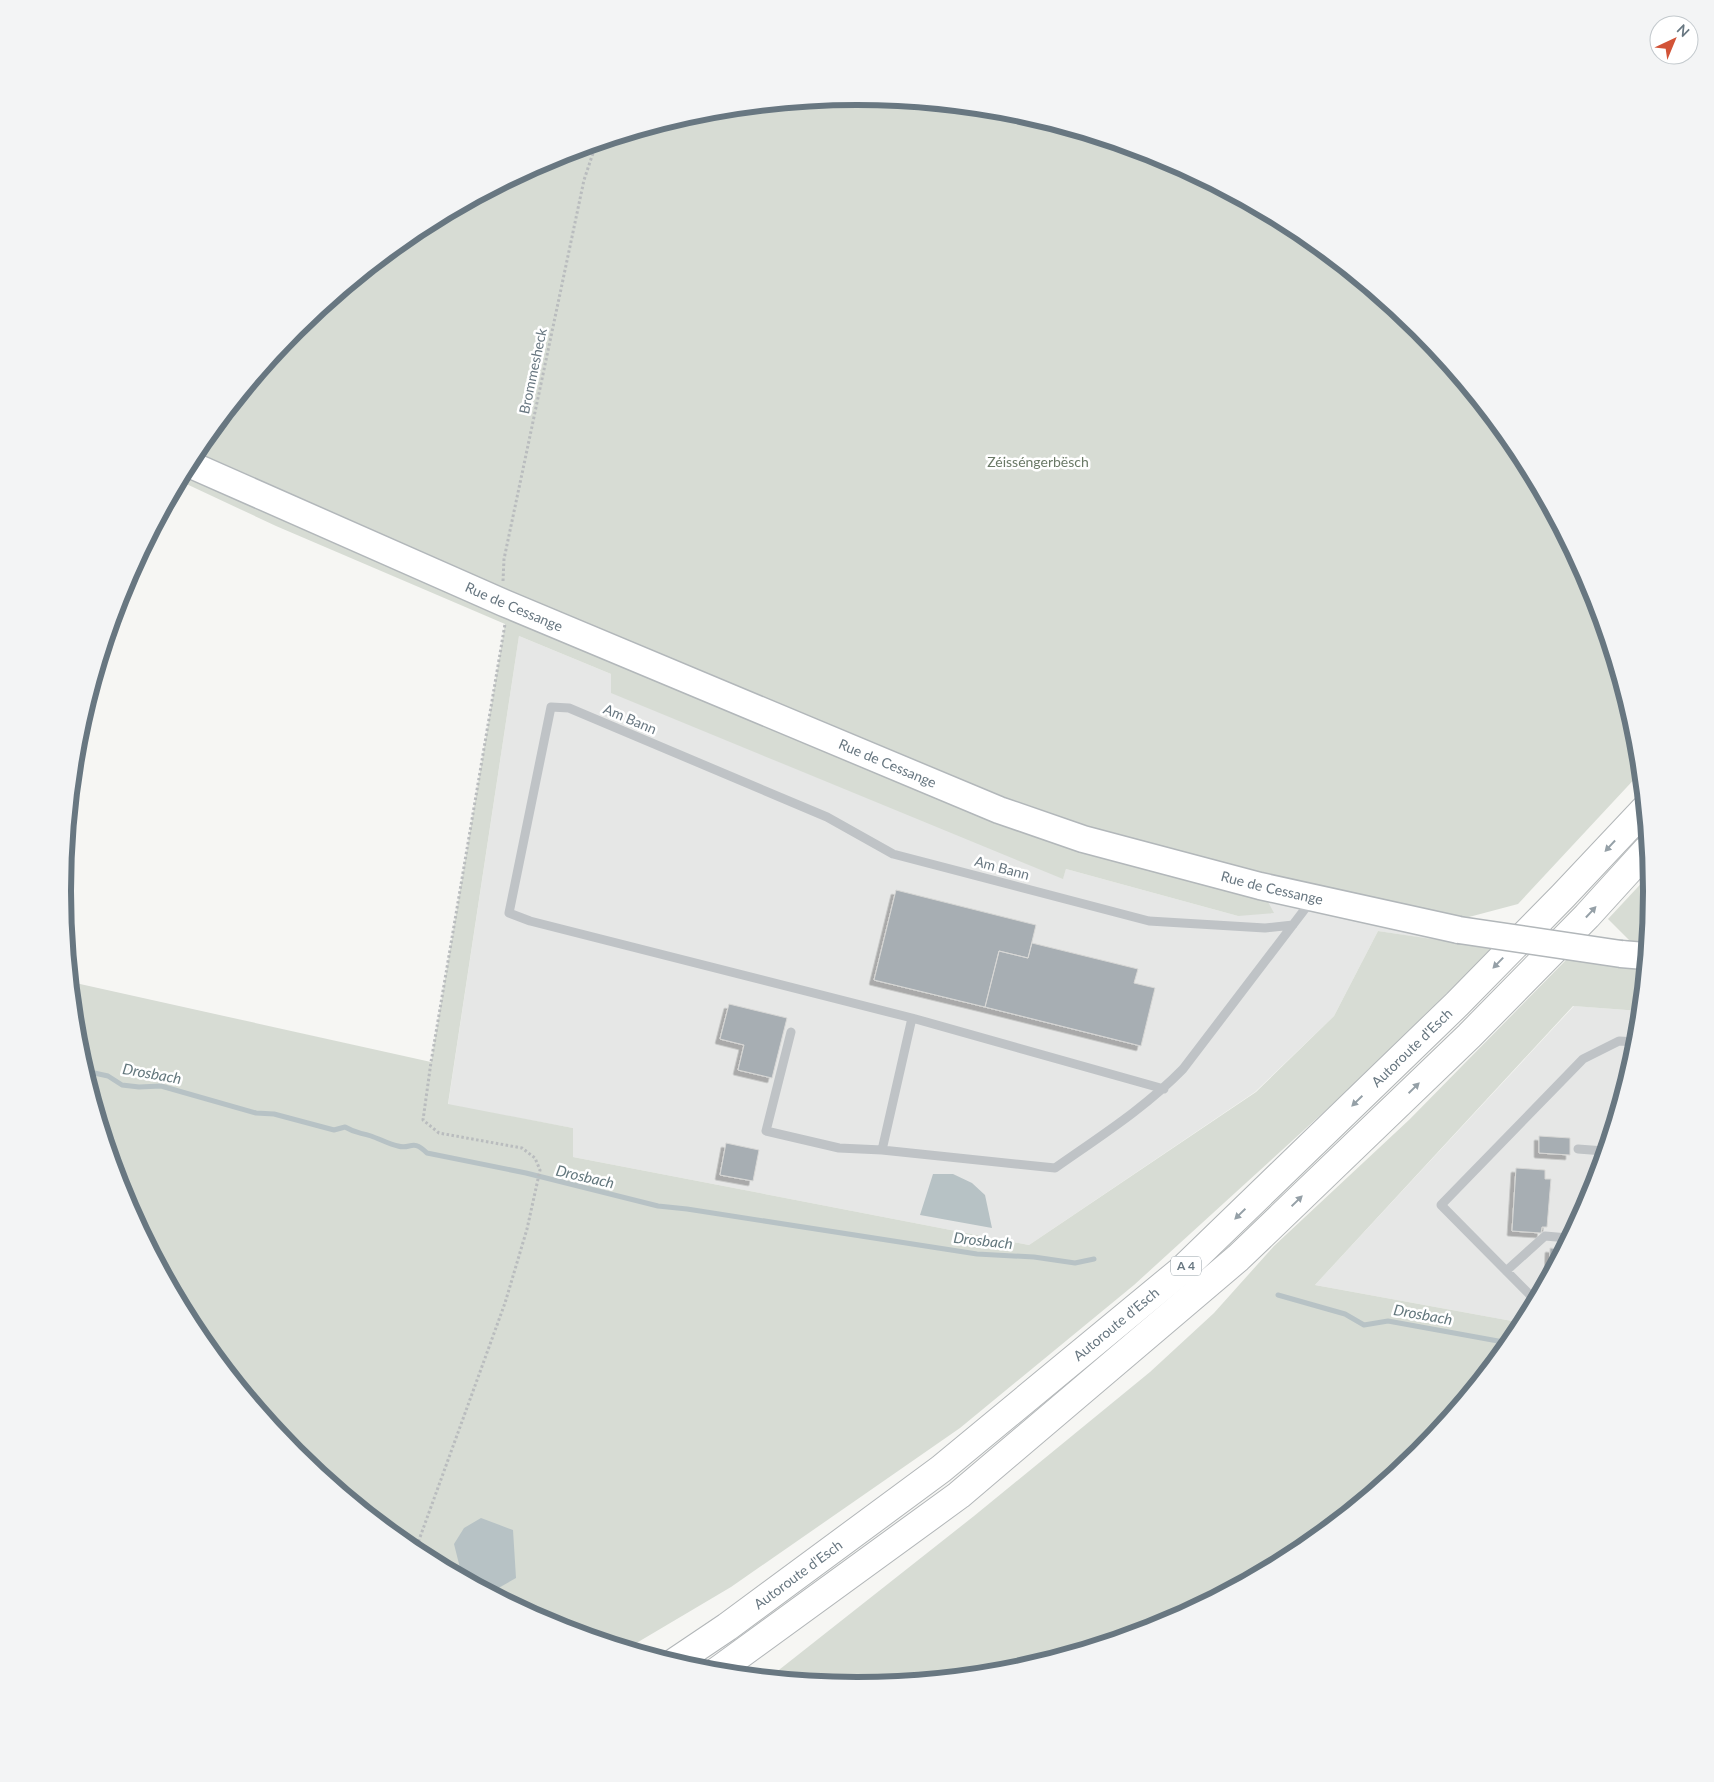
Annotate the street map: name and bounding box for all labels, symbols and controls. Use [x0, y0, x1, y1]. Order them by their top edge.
north arrow [1649, 15, 1699, 65]
text: N [1674, 20, 1693, 40]
street label: Brommesheck [515, 326, 550, 415]
park label: Zéisséngerbësch [987, 453, 1089, 470]
street label: Rue de Cessange [463, 578, 565, 635]
street label: Am Bann [601, 700, 659, 737]
street label: Rue de Cessange [836, 735, 939, 791]
one-way arrow [1604, 839, 1616, 851]
street label: Am Bann [973, 852, 1031, 883]
street label: Rue de Cessange [1219, 867, 1325, 908]
one-way arrow [1585, 906, 1597, 918]
one-way arrow [1492, 957, 1504, 969]
street label: Autoroute d'Esch [1368, 1004, 1455, 1090]
water label: Drosbach [121, 1059, 183, 1087]
one-way arrow [1408, 1082, 1420, 1094]
one-way arrow [1351, 1095, 1363, 1107]
water label: Drosbach [554, 1161, 616, 1191]
one-way arrow [1291, 1195, 1303, 1207]
one-way arrow [1234, 1208, 1246, 1220]
water label: Drosbach [953, 1228, 1014, 1252]
road number: A 4 [1171, 1256, 1201, 1276]
street label: Autoroute d'Esch [1070, 1284, 1162, 1364]
water label: Drosbach [1392, 1300, 1454, 1328]
street label: Autoroute d'Esch [750, 1536, 845, 1612]

